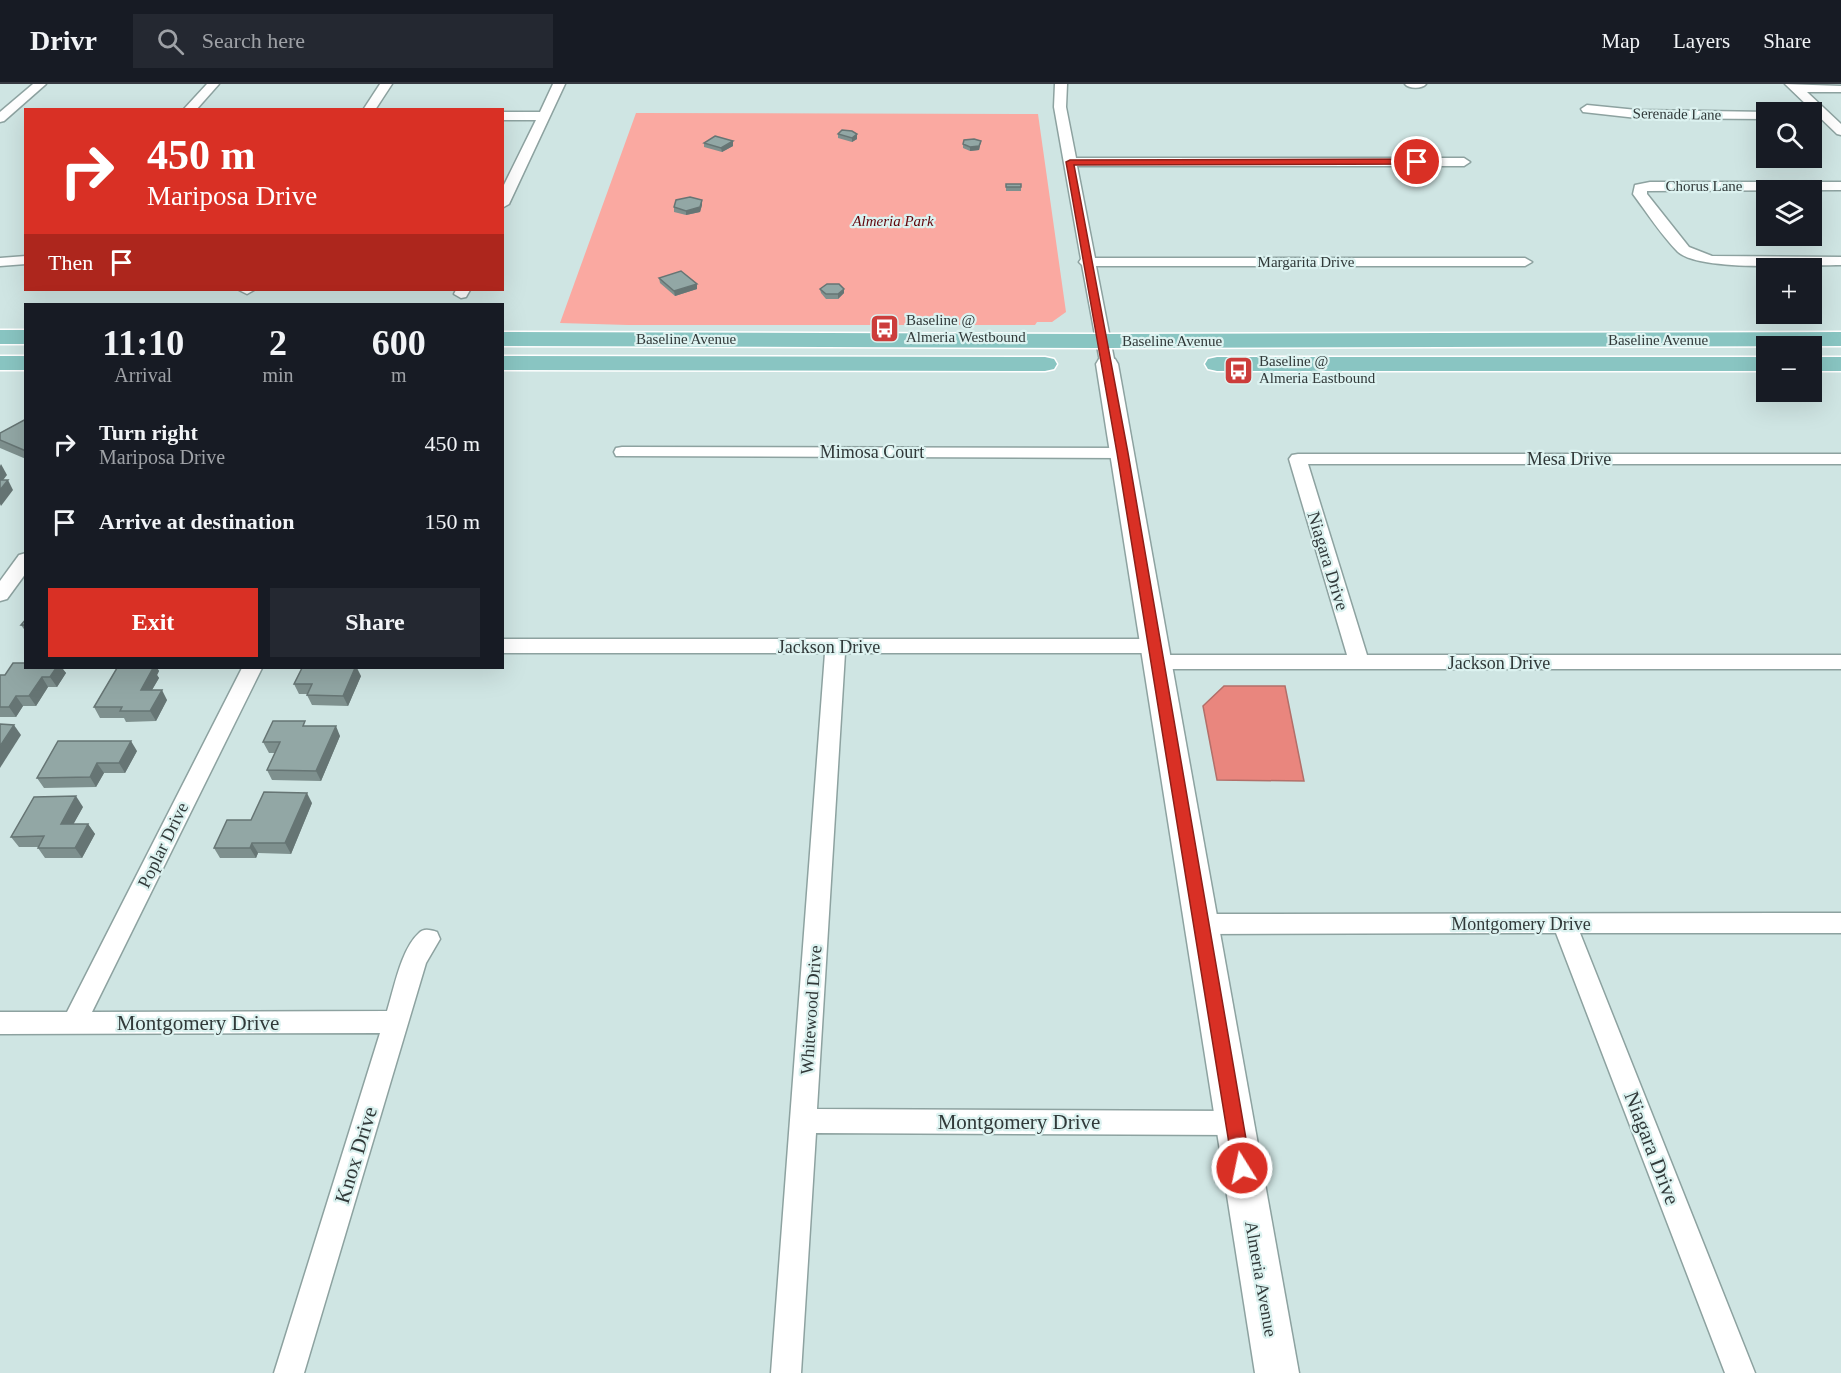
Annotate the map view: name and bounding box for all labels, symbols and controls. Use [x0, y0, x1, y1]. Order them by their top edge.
search box [133, 14, 553, 68]
text: Drivr [30, 25, 97, 56]
icon: search [154, 25, 187, 58]
text: Search here [202, 28, 305, 53]
text: Map [1602, 29, 1640, 53]
text: Layers [1673, 29, 1730, 53]
text: Share [1763, 29, 1811, 53]
map controls [1756, 102, 1822, 402]
button: search [1756, 102, 1822, 168]
street label: Serenade Lane [1633, 105, 1722, 123]
icon: right [48, 132, 126, 210]
text: 450 m [147, 132, 256, 178]
pin [1391, 136, 1442, 187]
icon: arrive [1400, 145, 1433, 178]
street label: Chorus Lane [1665, 178, 1743, 194]
button: layers [1756, 180, 1822, 246]
text: Mariposa Drive [147, 181, 317, 211]
park label: Almeria Park [851, 213, 934, 229]
icon: arrive [105, 246, 138, 279]
text: Then [48, 250, 93, 275]
street label: Margarita Drive [1258, 254, 1355, 270]
button: + [1756, 258, 1822, 324]
place label: Baseline @ Almeria Westbound [906, 312, 1026, 345]
bus stop icon: Baseline @ Almeria Westbound [869, 313, 901, 345]
text: 11:10 [102, 323, 184, 363]
text: 2 [269, 323, 287, 363]
text: 600 [372, 323, 426, 363]
street label: Baseline Avenue [636, 331, 736, 347]
street label: Baseline Avenue [1608, 332, 1708, 348]
street label: Baseline Avenue [1122, 333, 1222, 349]
button: − [1756, 336, 1822, 402]
place label: Baseline @ Almeria Eastbound [1259, 353, 1376, 386]
bus stop icon: Baseline @ Almeria Eastbound [1222, 354, 1254, 386]
text: Arrival [114, 364, 172, 386]
text: min [262, 364, 294, 386]
text: m [391, 364, 407, 386]
text: Turn right [99, 420, 198, 445]
icon: right [48, 428, 81, 461]
text: 450 m [424, 431, 480, 456]
street label: Mimosa Court [820, 442, 924, 462]
text: Mariposa Drive [99, 446, 225, 468]
street label: Mesa Drive [1527, 449, 1611, 469]
icon: arrive [48, 506, 81, 539]
text: Arrive at destination [99, 509, 295, 534]
text: 150 m [424, 509, 480, 534]
street label: Niagara Drive [1303, 509, 1353, 613]
button: Exit [48, 588, 258, 657]
button: Share [270, 588, 480, 657]
street label: Jackson Drive [778, 637, 880, 657]
street label: Jackson Drive [1448, 653, 1550, 673]
street label: Poplar Drive [134, 799, 192, 891]
street label: Montgomery Drive [1451, 914, 1591, 934]
street label: Whitewood Drive [797, 945, 825, 1075]
street label: Montgomery Drive [117, 1011, 279, 1035]
street label: Niagara Drive [1619, 1088, 1685, 1208]
street label: Knox Drive [330, 1104, 382, 1206]
street label: Montgomery Drive [938, 1110, 1100, 1134]
position arrow [1210, 1136, 1274, 1200]
street label: Almeria Avenue [1241, 1220, 1281, 1338]

